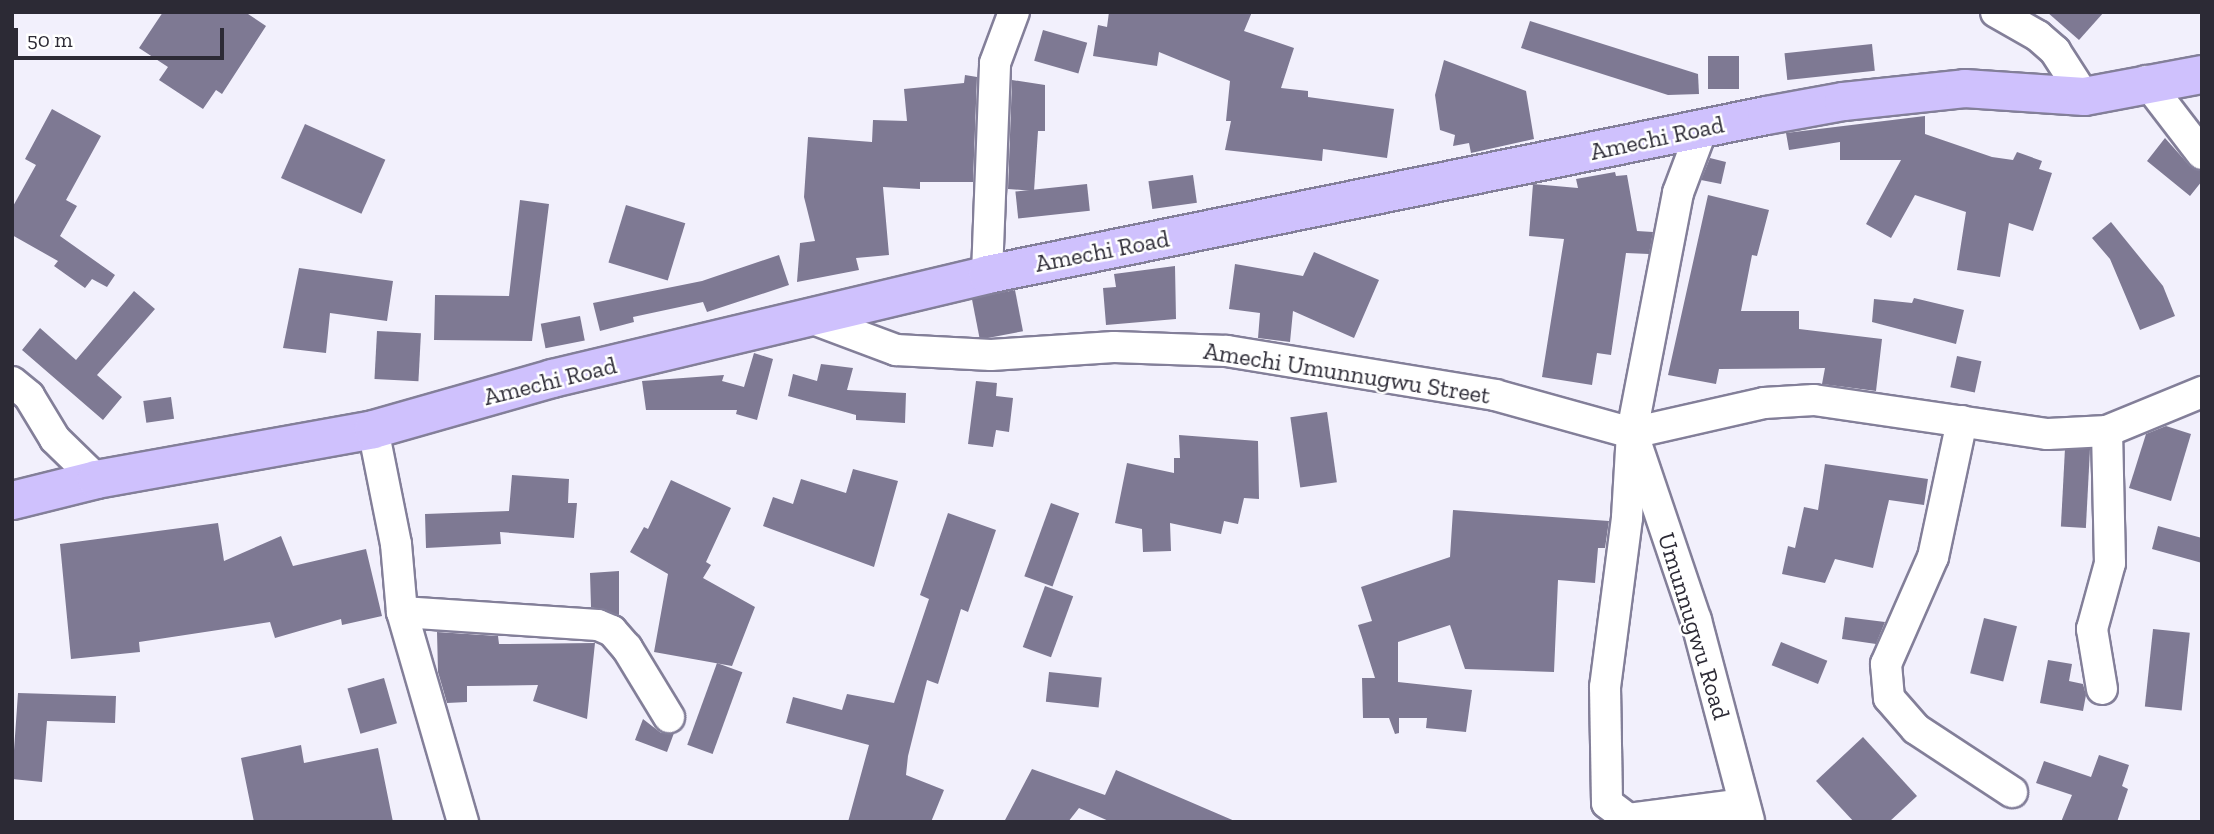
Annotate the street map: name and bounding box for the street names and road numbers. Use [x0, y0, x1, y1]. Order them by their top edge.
street label: Amechi Road [1588, 110, 1726, 166]
street label: Amechi Road [1033, 224, 1171, 278]
street label: Amechi Umunnugwu Street [1202, 336, 1492, 410]
street label: Amechi Road [481, 351, 619, 411]
street label: Umunnugwu Road [1652, 529, 1736, 723]

